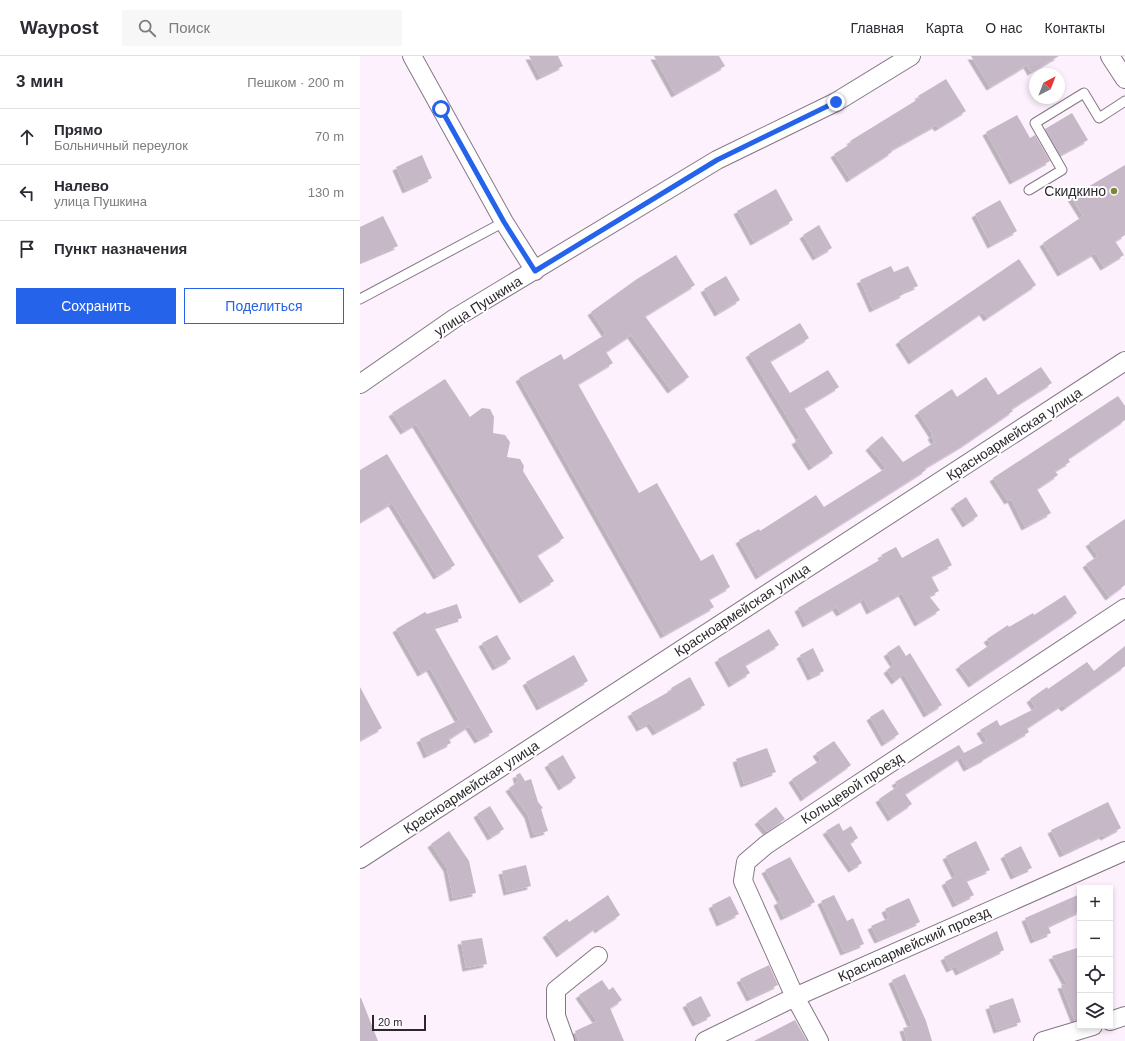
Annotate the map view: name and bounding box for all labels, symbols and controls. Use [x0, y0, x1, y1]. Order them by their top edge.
search box [122, 10, 402, 46]
text: Waypost [20, 17, 98, 38]
icon: search [136, 17, 158, 39]
text: Поиск [168, 19, 210, 36]
text: Главная [850, 20, 904, 36]
text: Карта [926, 20, 963, 36]
text: О нас [985, 20, 1023, 36]
text: Контакты [1045, 20, 1105, 36]
north arrow [1029, 68, 1065, 104]
text: 3 мин [16, 72, 63, 91]
text: Пешком · 200 m [247, 75, 344, 90]
route end [827, 93, 845, 111]
route start [432, 100, 450, 118]
text: Прямо [54, 121, 103, 138]
icon: ahead [16, 126, 38, 148]
text: 70 m [315, 129, 344, 144]
text: Больничный переулок [54, 138, 188, 153]
text: Налево [54, 177, 109, 194]
icon: left [16, 182, 38, 204]
place label: Скидкино [1044, 183, 1106, 199]
text: 130 m [308, 185, 344, 200]
marker: Скидкино [1109, 186, 1119, 196]
text: улица Пушкина [54, 194, 147, 209]
icon: arrive [16, 238, 38, 260]
text: Пункт назначения [54, 240, 187, 257]
street label: улица Пушкина [431, 273, 525, 339]
button: Сохранить [16, 288, 176, 324]
button: Поделиться [184, 288, 344, 324]
street label: Красноармейская улица [943, 384, 1085, 484]
street label: Красноармейская улица [671, 560, 813, 660]
street label: Красноармейская улица [400, 737, 542, 837]
street label: Кольцевой проезд [798, 749, 906, 827]
map controls [1077, 885, 1113, 1029]
button: + [1077, 885, 1113, 921]
street label: Красноармейский проезд [836, 903, 992, 985]
button: − [1077, 921, 1113, 957]
button: locate [1077, 957, 1113, 993]
button: layers [1077, 993, 1113, 1029]
scale bar [372, 1013, 426, 1032]
text: 20 m [378, 1016, 402, 1028]

